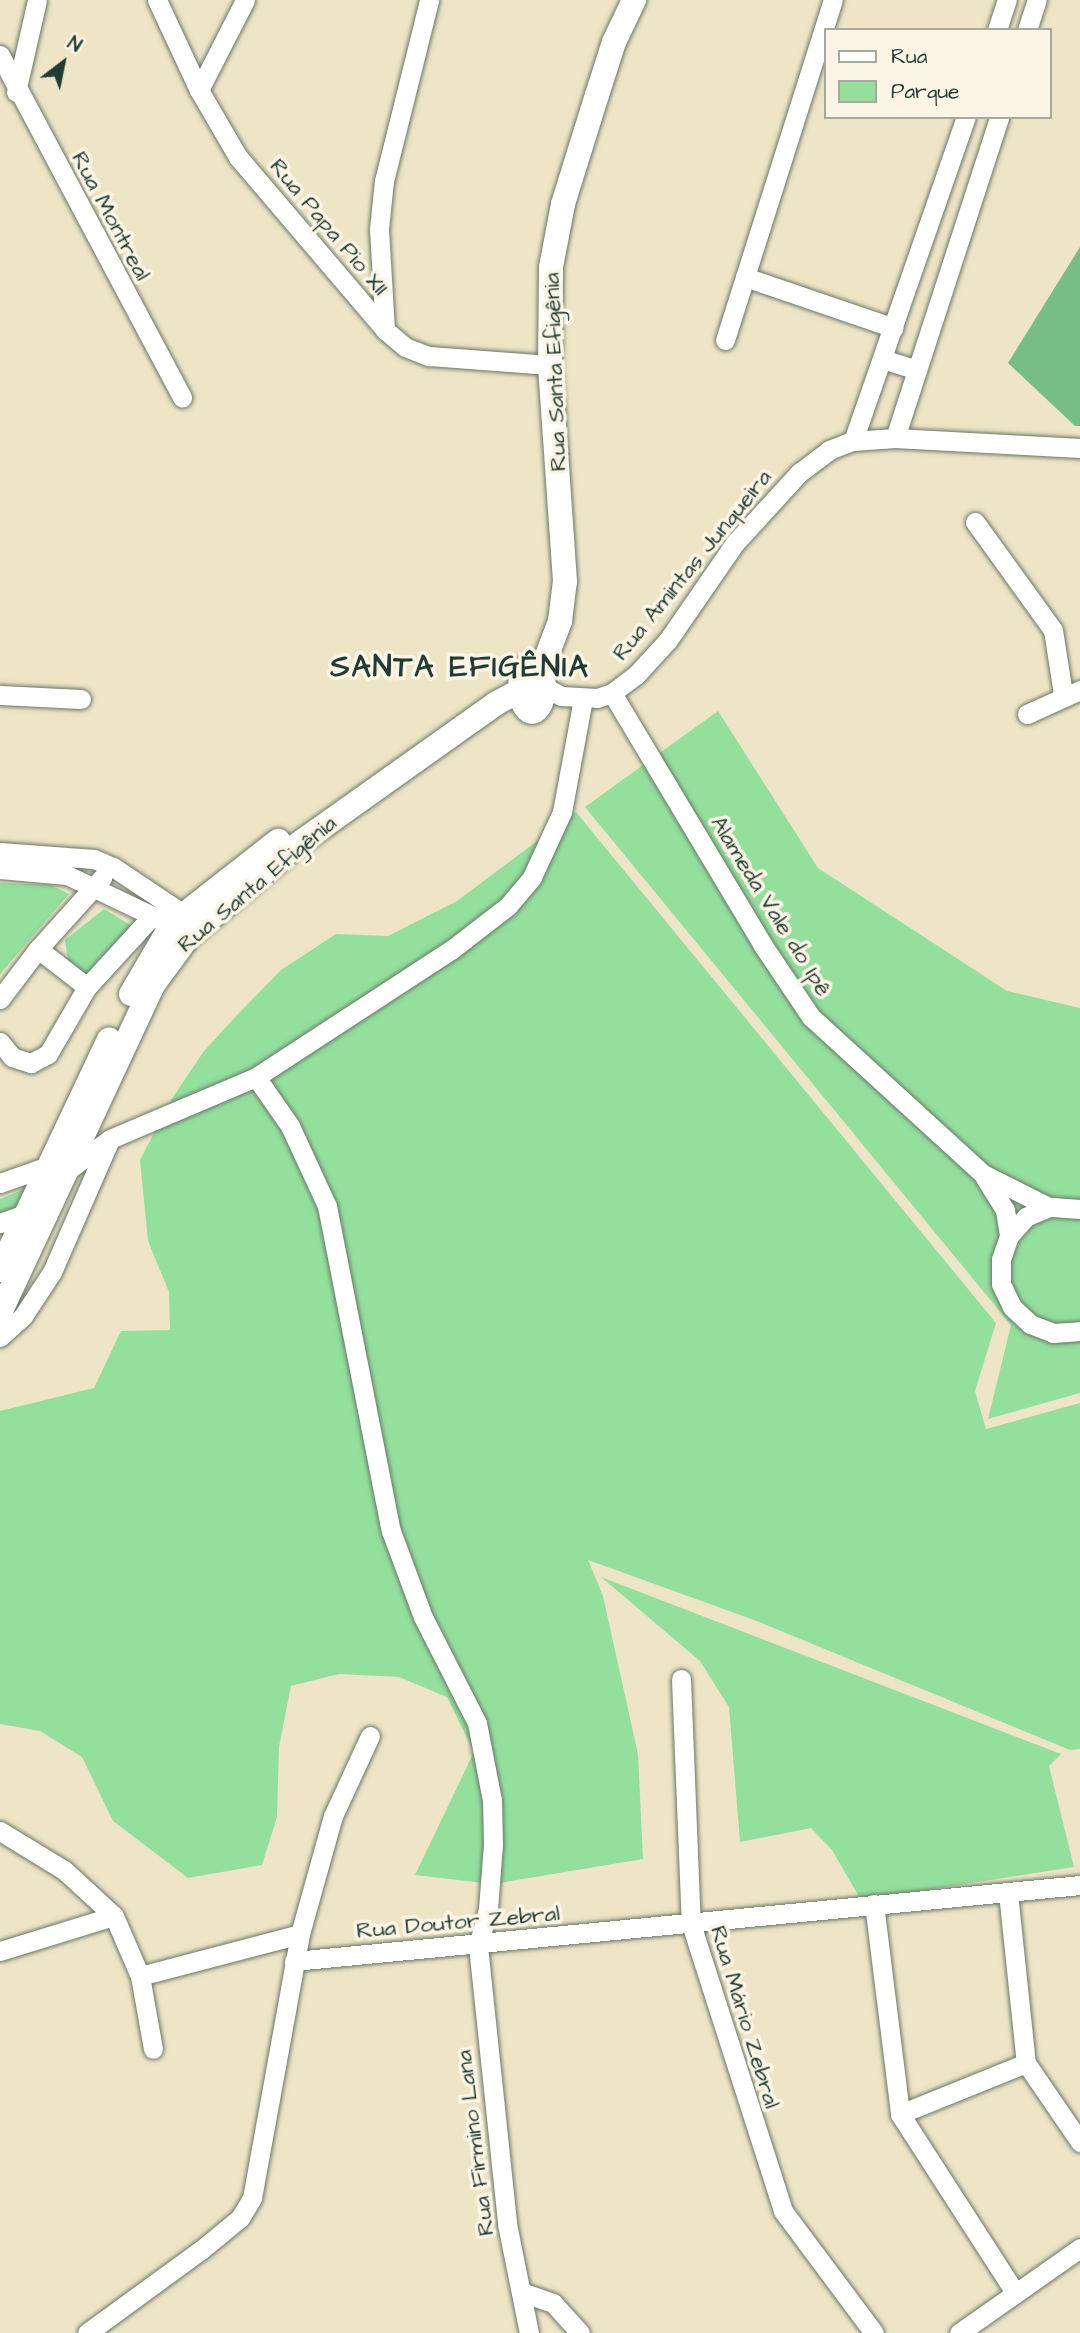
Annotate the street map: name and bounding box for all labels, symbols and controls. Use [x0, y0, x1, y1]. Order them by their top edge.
north arrow [28, 28, 98, 98]
legend [824, 28, 1052, 119]
text: N [62, 30, 87, 59]
text: Rua [891, 42, 927, 71]
text: Parque [891, 77, 959, 106]
street label: Rua Montreal [65, 147, 157, 285]
street label: Rua Papa Pio XII [264, 153, 394, 301]
street label: Rua Santa Efigênia [538, 272, 572, 472]
street label: Rua Amintas Junqueira [607, 464, 777, 666]
district label: SANTA EFIGÊNIA [332, 649, 588, 685]
street label: Rua Santa Efigênia [172, 809, 342, 959]
street label: Alameda Vale do Ipê [704, 811, 838, 1001]
street label: Rua Doutor Zebral [355, 1899, 561, 1945]
street label: Rua Mário Zebral [704, 1922, 786, 2112]
street label: Rua Firmino Lana [450, 2049, 500, 2237]

